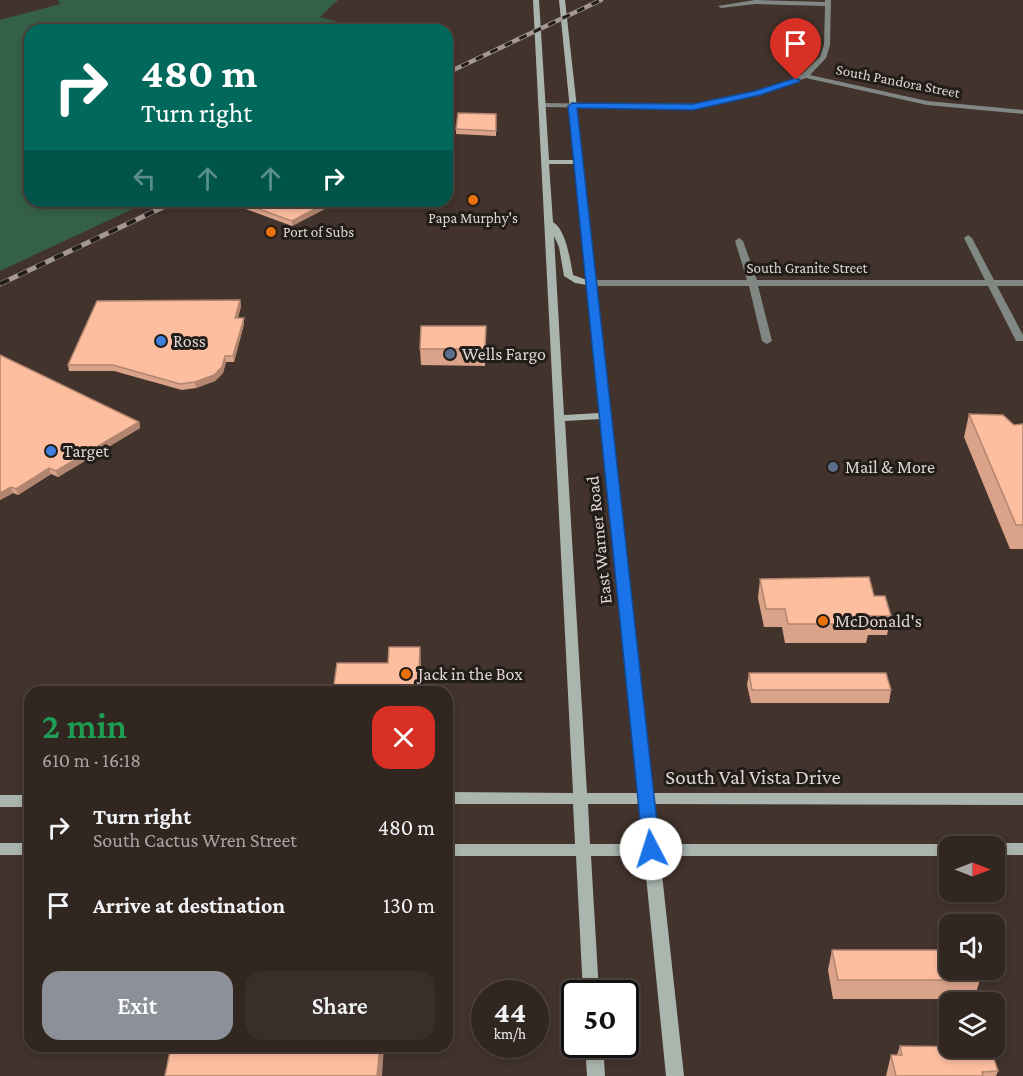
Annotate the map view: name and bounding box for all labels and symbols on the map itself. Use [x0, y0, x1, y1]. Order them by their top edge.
pin [770, 18, 821, 80]
street label: South Pandora Street [835, 61, 962, 101]
marker: Papa Murphy's [466, 193, 480, 207]
place label: Papa Murphy's [428, 210, 518, 227]
place label: Port of Subs [283, 224, 354, 240]
marker: Port of Subs [264, 225, 278, 239]
street label: South Granite Street [746, 260, 869, 276]
place label: Ross [173, 331, 206, 351]
marker: Ross [154, 334, 168, 348]
place label: Wells Fargo [462, 344, 546, 364]
marker: Wells Fargo [443, 347, 457, 361]
place label: Target [63, 441, 110, 461]
marker: Target [44, 444, 58, 458]
place label: Mail & More [845, 457, 935, 477]
marker: Mail & More [826, 460, 840, 474]
street label: East Warner Road [582, 474, 616, 605]
place label: McDonald's [835, 611, 922, 631]
marker: McDonald's [816, 614, 830, 628]
place label: Jack in the Box [416, 664, 523, 684]
marker: Jack in the Box [399, 667, 413, 681]
street label: South Val Vista Drive [665, 765, 841, 789]
position arrow [619, 817, 683, 881]
north arrow [939, 836, 1005, 902]
speed limit sign: 50 [561, 980, 639, 1058]

